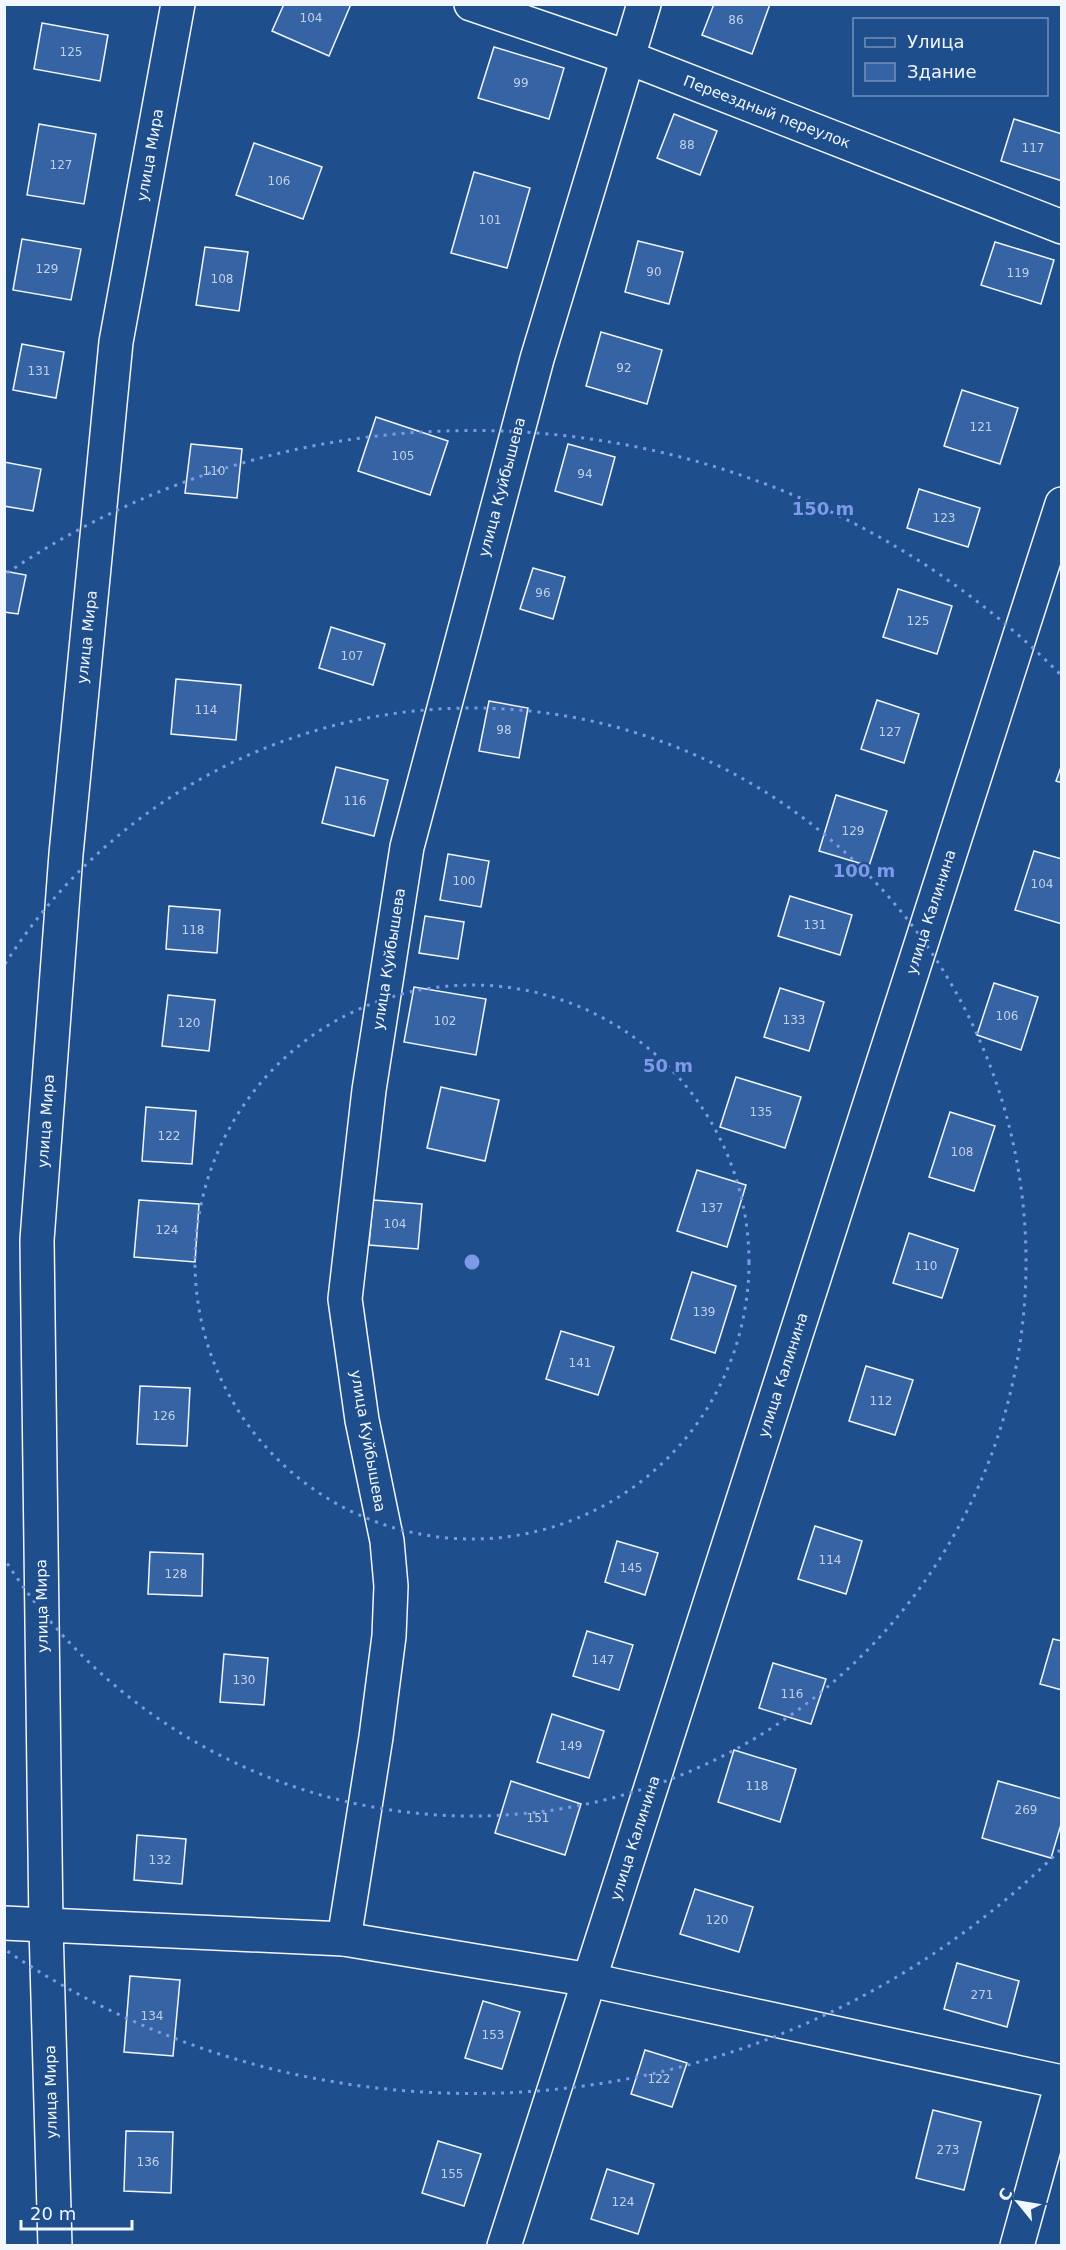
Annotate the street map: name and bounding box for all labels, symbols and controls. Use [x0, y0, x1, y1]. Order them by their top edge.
house number: 104 [300, 11, 322, 25]
house number: 86 [728, 13, 744, 27]
legend [853, 18, 1048, 96]
text: Улица [907, 31, 964, 52]
house number: 125 [60, 45, 82, 59]
text: Здание [907, 61, 977, 82]
street label: Переездный переулок [681, 72, 853, 152]
house number: 99 [513, 76, 529, 90]
street label: улица Мира [133, 107, 167, 203]
house number: 88 [679, 138, 695, 152]
house number: 117 [1022, 141, 1044, 155]
house number: 127 [50, 158, 72, 172]
house number: 106 [268, 174, 290, 188]
house number: 101 [479, 213, 501, 227]
house number: 129 [36, 262, 58, 276]
house number: 90 [646, 265, 662, 279]
house number: 119 [1007, 266, 1029, 280]
house number: 108 [211, 272, 233, 286]
house number: 92 [616, 361, 632, 375]
house number: 131 [28, 364, 50, 378]
street label: улица Куйбышева [475, 415, 529, 559]
house number: 121 [970, 420, 992, 434]
house number: 105 [392, 449, 414, 463]
house number: 110 [203, 464, 225, 478]
house number: 94 [577, 467, 593, 481]
text: 150 m [792, 498, 854, 519]
house number: 123 [933, 511, 955, 525]
house number: 96 [535, 586, 551, 600]
street label: улица Мира [73, 589, 101, 685]
house number: 125 [907, 614, 929, 628]
house number: 107 [341, 649, 363, 663]
house number: 114 [195, 703, 217, 717]
house number: 98 [496, 723, 512, 737]
house number: 127 [879, 725, 901, 739]
house number: 116 [344, 794, 366, 808]
house number: 129 [842, 824, 864, 838]
street label: улица Калинина [902, 847, 960, 977]
text: 100 m [833, 860, 895, 881]
house number: 100 [453, 874, 475, 888]
house number: 104 [1031, 877, 1053, 891]
street label: улица Куйбышева [369, 887, 409, 1031]
house number: 131 [804, 918, 826, 932]
house number: 118 [182, 923, 204, 937]
house number: 106 [996, 1009, 1018, 1023]
house number: 133 [783, 1013, 805, 1027]
house number: 102 [434, 1014, 456, 1028]
house number: 120 [178, 1016, 200, 1030]
text: 50 m [643, 1055, 693, 1076]
street label: улица Мира [34, 1074, 58, 1168]
house number: 135 [750, 1105, 772, 1119]
house number: 122 [158, 1129, 180, 1143]
house number: 108 [951, 1145, 973, 1159]
house number: 137 [701, 1201, 723, 1215]
house number: 104 [384, 1217, 406, 1231]
house number: 124 [156, 1223, 178, 1237]
centre of rings [462, 1252, 482, 1272]
house number: 110 [915, 1259, 937, 1273]
house number: 139 [693, 1305, 715, 1319]
street label: улица Калинина [754, 1310, 812, 1440]
house number: 141 [569, 1356, 591, 1370]
street label: улица Куйбышева [347, 1369, 389, 1513]
house number: 112 [870, 1394, 892, 1408]
house number: 126 [153, 1409, 175, 1423]
house number: 114 [819, 1553, 841, 1567]
street label: улица Мира [32, 1559, 52, 1653]
house number: 145 [620, 1561, 642, 1575]
house number: 128 [165, 1567, 187, 1581]
house number: 147 [592, 1653, 614, 1667]
house number: 130 [233, 1673, 255, 1687]
house number: 116 [781, 1687, 803, 1701]
house number: 149 [560, 1739, 582, 1753]
street label: улица Калинина [606, 1773, 664, 1903]
house number: 118 [746, 1779, 768, 1793]
house number: 269 [1015, 1803, 1037, 1817]
house number: 151 [527, 1811, 549, 1825]
house number: 132 [149, 1853, 171, 1867]
house number: 120 [706, 1913, 728, 1927]
house number: 271 [971, 1988, 993, 2002]
house number: 134 [141, 2009, 163, 2023]
house number: 153 [482, 2028, 504, 2042]
street label: улица Мира [41, 2045, 61, 2139]
house number: 122 [648, 2072, 670, 2086]
house number: 273 [937, 2143, 959, 2157]
house number: 136 [137, 2155, 159, 2169]
house number: 155 [441, 2167, 463, 2181]
north arrow [988, 2172, 1048, 2232]
text: С [994, 2185, 1017, 2205]
scale bar [21, 2193, 132, 2231]
house number: 124 [612, 2195, 634, 2209]
text: 20 m [30, 2203, 76, 2224]

